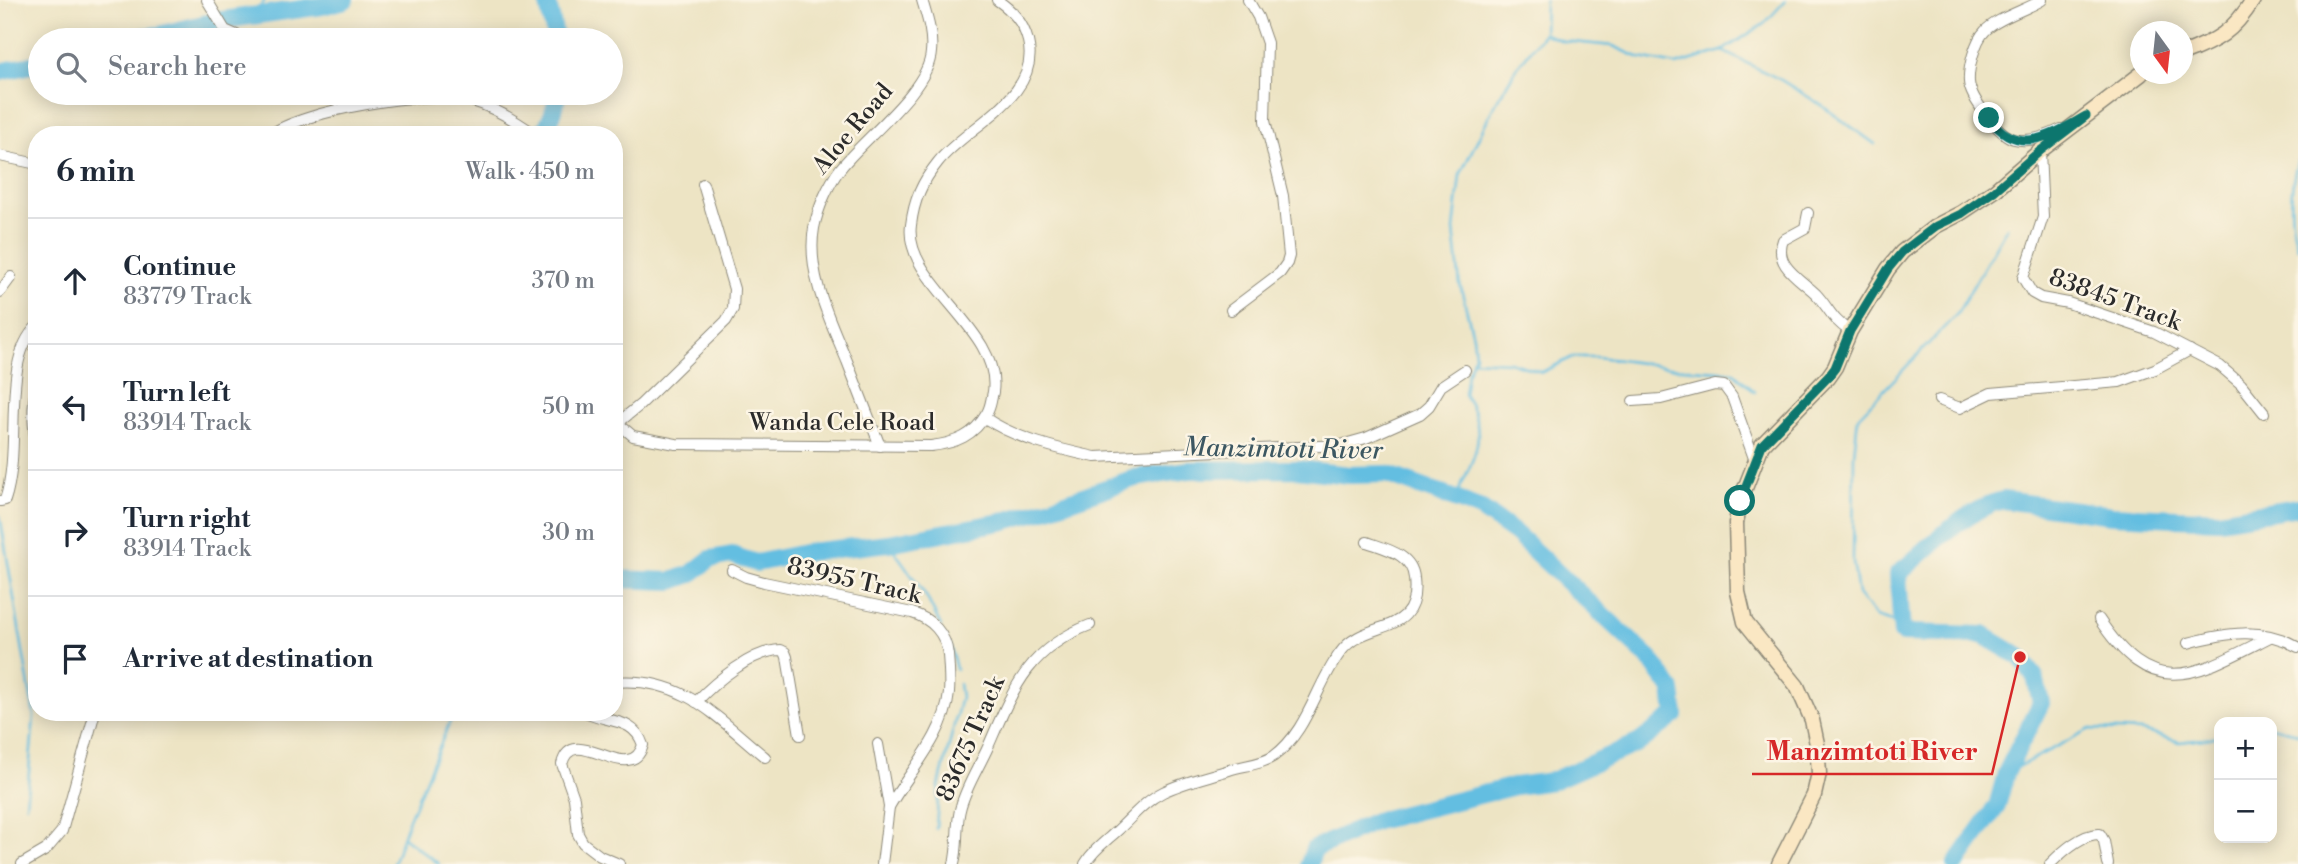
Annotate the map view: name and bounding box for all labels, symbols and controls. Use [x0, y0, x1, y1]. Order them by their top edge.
north arrow [2130, 21, 2193, 84]
search box [28, 28, 623, 105]
icon: search [52, 48, 90, 86]
text: Search here [108, 51, 247, 83]
street label: Aloe Road [806, 77, 900, 181]
route end [1973, 102, 2004, 133]
text: 6 min [56, 153, 135, 191]
text: Walk · 450 m [465, 158, 595, 186]
text: Continue [123, 251, 236, 283]
icon: ahead [56, 262, 94, 300]
street label: 83845 Track [2045, 262, 2187, 338]
text: 370 m [532, 267, 595, 295]
text: 83779 Track [123, 283, 251, 311]
text: Turn left [123, 377, 231, 409]
icon: left [56, 388, 94, 426]
text: 50 m [542, 393, 595, 421]
street label: Wanda Cele Road [748, 408, 935, 438]
text: 83914 Track [123, 409, 251, 437]
water label: Manzimtoti River [1183, 431, 1384, 467]
route start [1724, 485, 1755, 516]
text: Turn right [123, 503, 251, 535]
icon: right [56, 514, 94, 552]
text: 30 m [542, 519, 595, 547]
text: 83914 Track [123, 535, 251, 563]
street label: 83955 Track [784, 551, 925, 611]
icon: arrive [56, 640, 94, 678]
text: Arrive at destination [123, 643, 373, 675]
street label: 83675 Track [930, 670, 1013, 806]
map controls [2214, 717, 2277, 843]
button: + [2214, 717, 2277, 780]
callout: Manzimtoti River [1752, 727, 1992, 774]
text: Manzimtoti River [1766, 736, 1978, 768]
button: − [2214, 780, 2277, 843]

